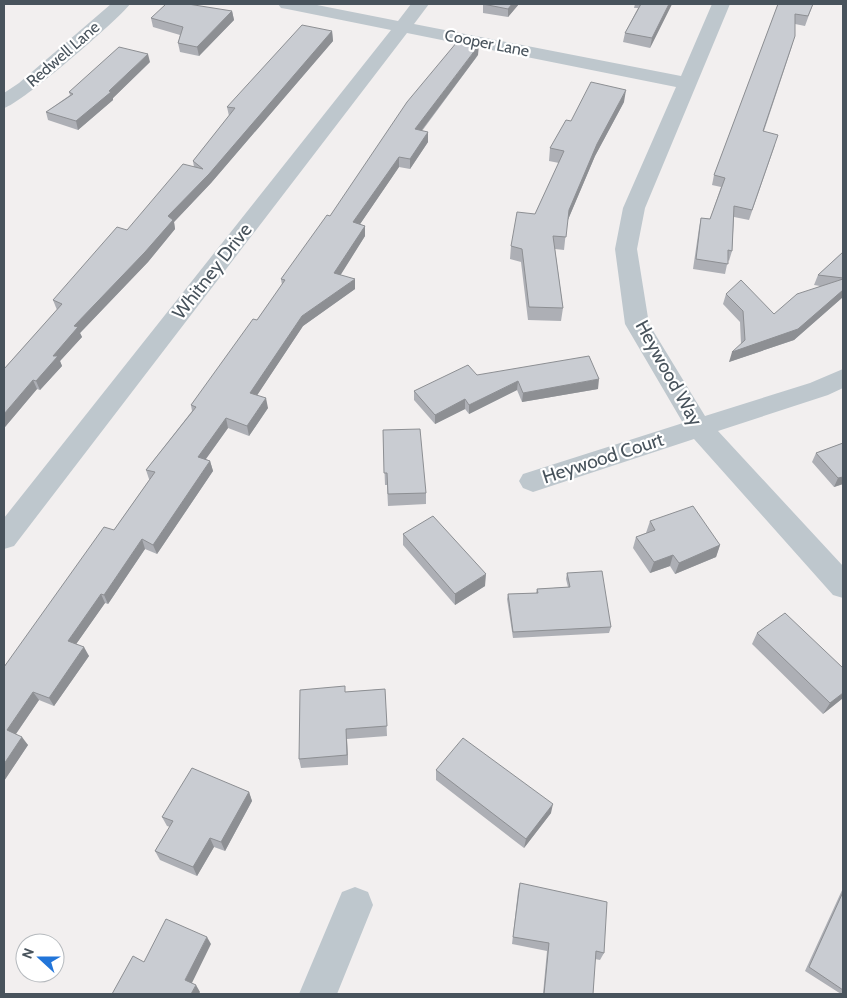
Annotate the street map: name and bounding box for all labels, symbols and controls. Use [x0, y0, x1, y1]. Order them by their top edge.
street label: Redwell Lane [23, 17, 103, 91]
street label: Cooper Lane [443, 25, 531, 61]
street label: Whitney Drive [167, 218, 257, 324]
street label: Heywood Way [631, 316, 708, 430]
street label: Heywood Court [540, 427, 667, 488]
north arrow [15, 933, 65, 983]
text: N [18, 945, 38, 961]

